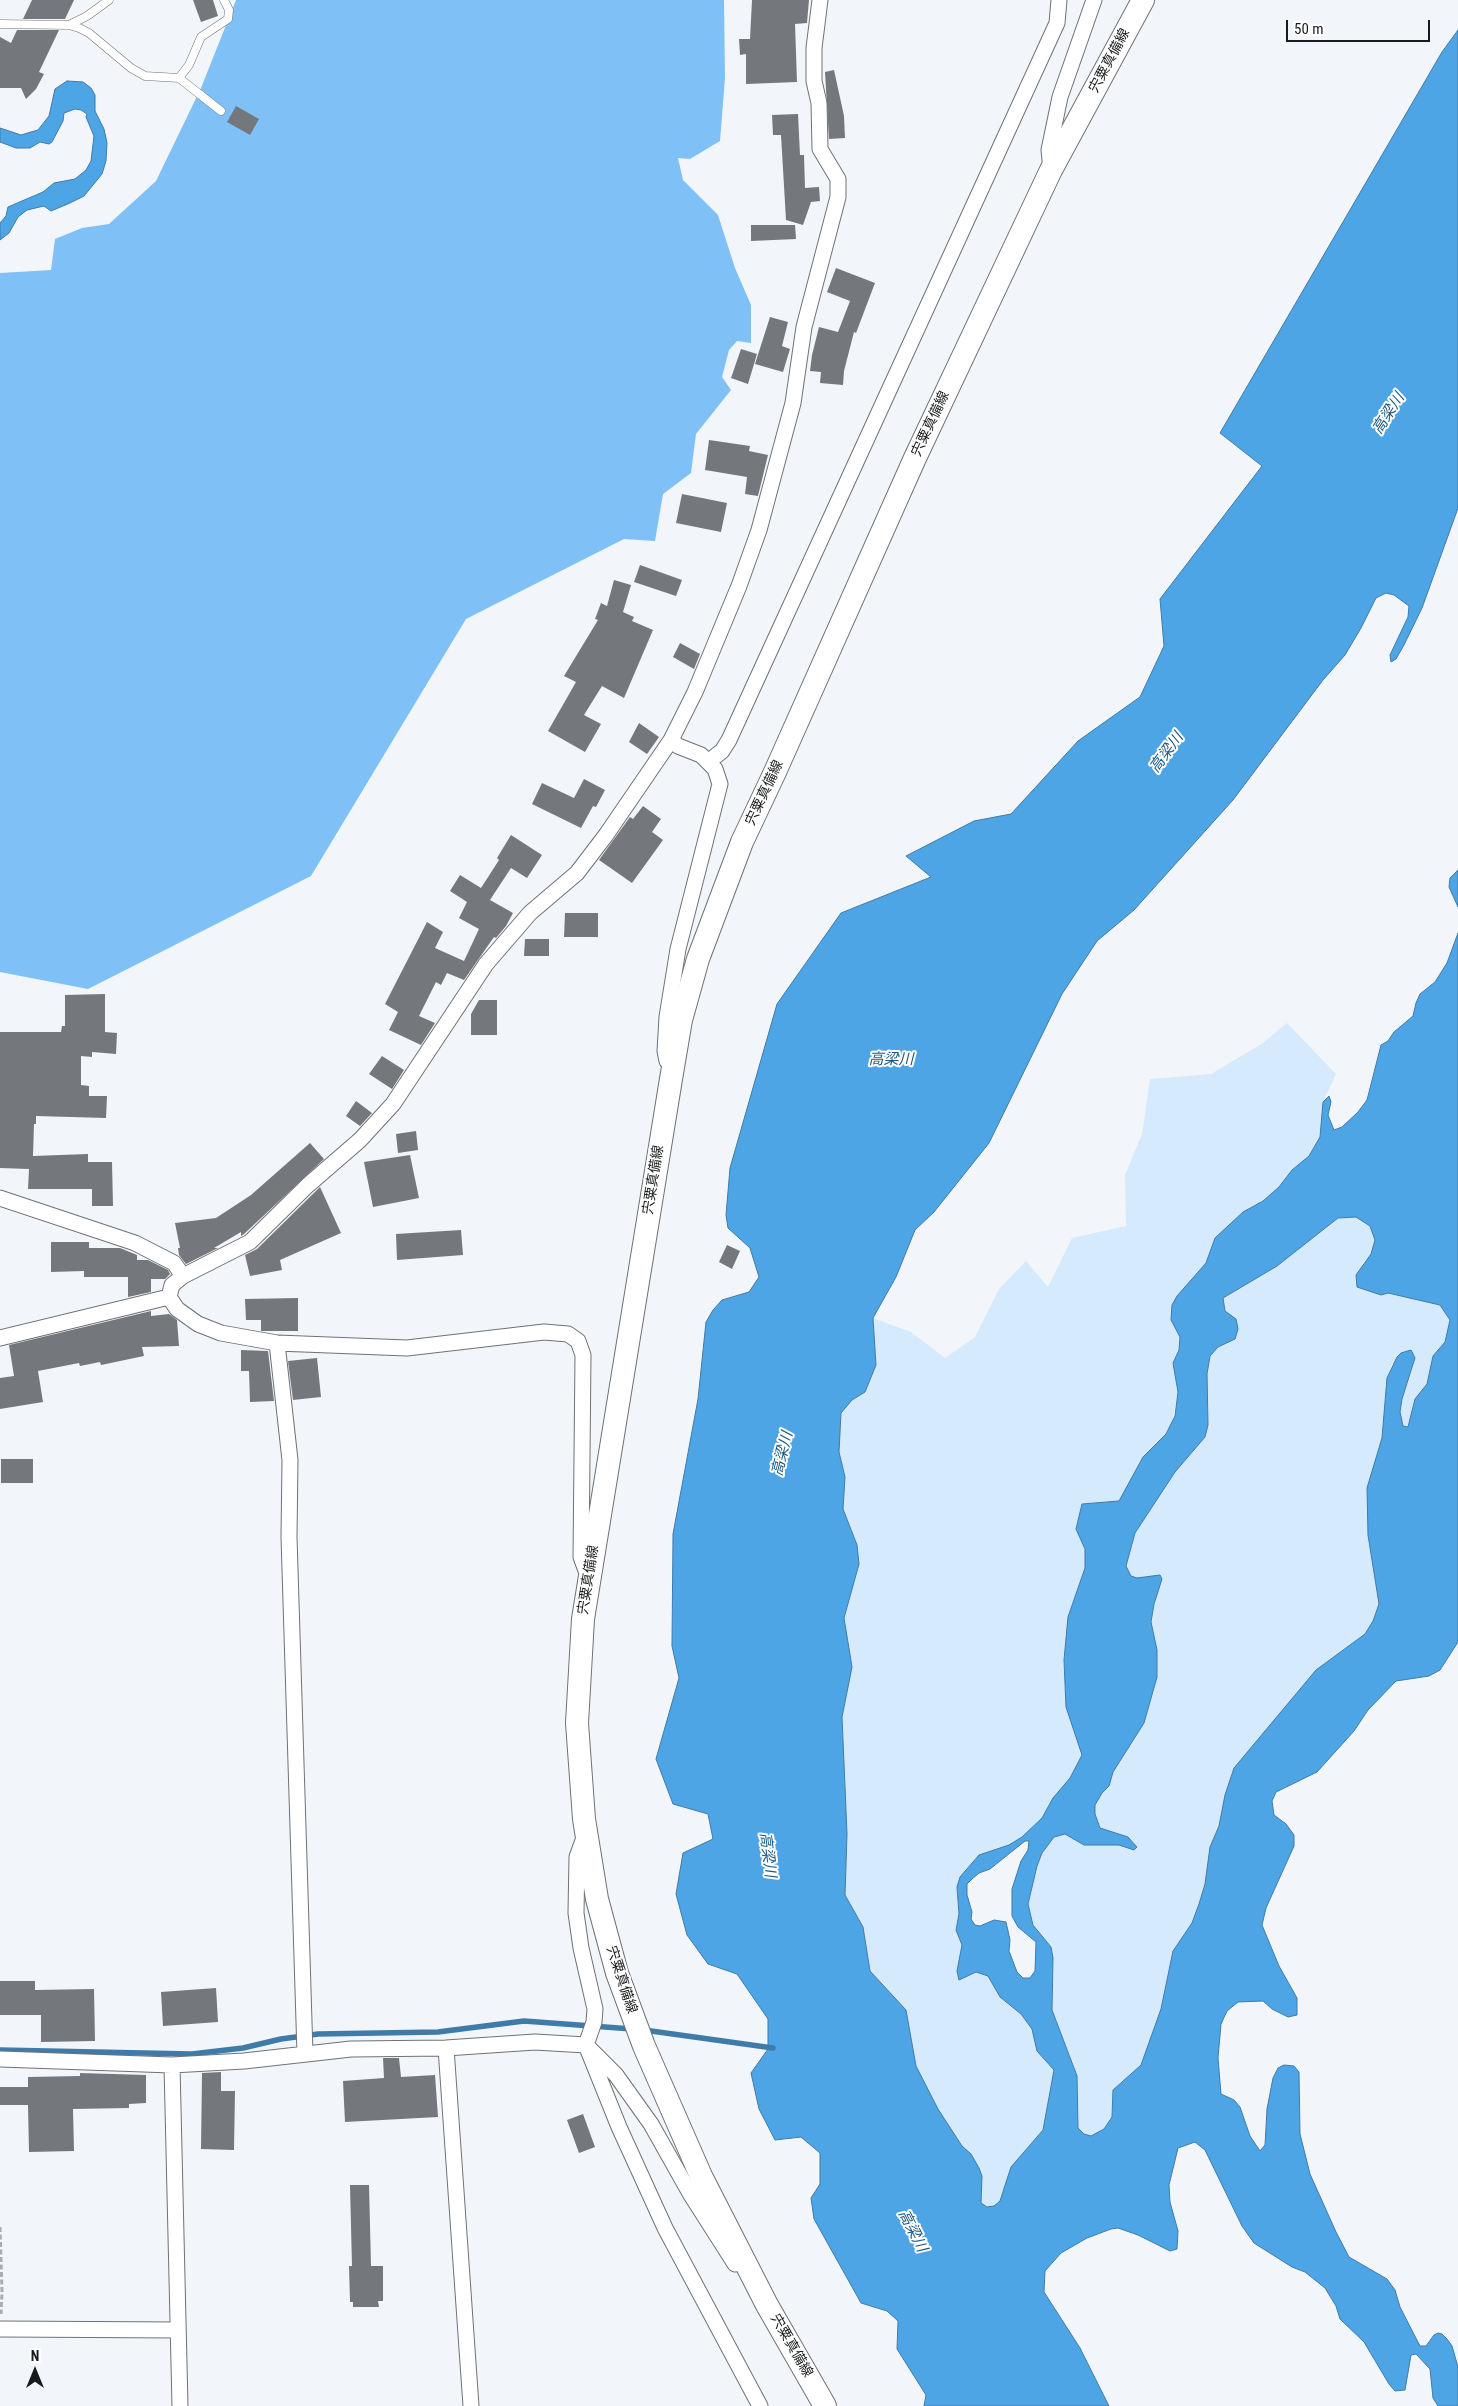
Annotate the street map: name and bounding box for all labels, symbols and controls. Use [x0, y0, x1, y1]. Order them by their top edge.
scale bar [1288, 10, 1432, 42]
text: 50 m [1294, 20, 1324, 38]
street label: 宍粟真備線 [1086, 26, 1134, 96]
street label: 宍粟真備線 [909, 389, 953, 459]
water label: 高梁川 [1369, 390, 1409, 438]
water label: 高梁川 [1146, 730, 1188, 776]
street label: 宍粟真備線 [743, 758, 787, 828]
water label: 高梁川 [869, 1051, 913, 1069]
street label: 宍粟真備線 [640, 1144, 668, 1216]
water label: 高梁川 [769, 1430, 797, 1478]
street label: 宍粟真備線 [575, 1544, 603, 1616]
water label: 高梁川 [755, 1832, 779, 1878]
street label: 宍粟真備線 [602, 1944, 640, 2016]
water label: 高梁川 [894, 2207, 930, 2255]
street label: 宍粟真備線 [766, 2311, 816, 2381]
north arrow [10, 2346, 60, 2396]
text: N [31, 2348, 39, 2364]

